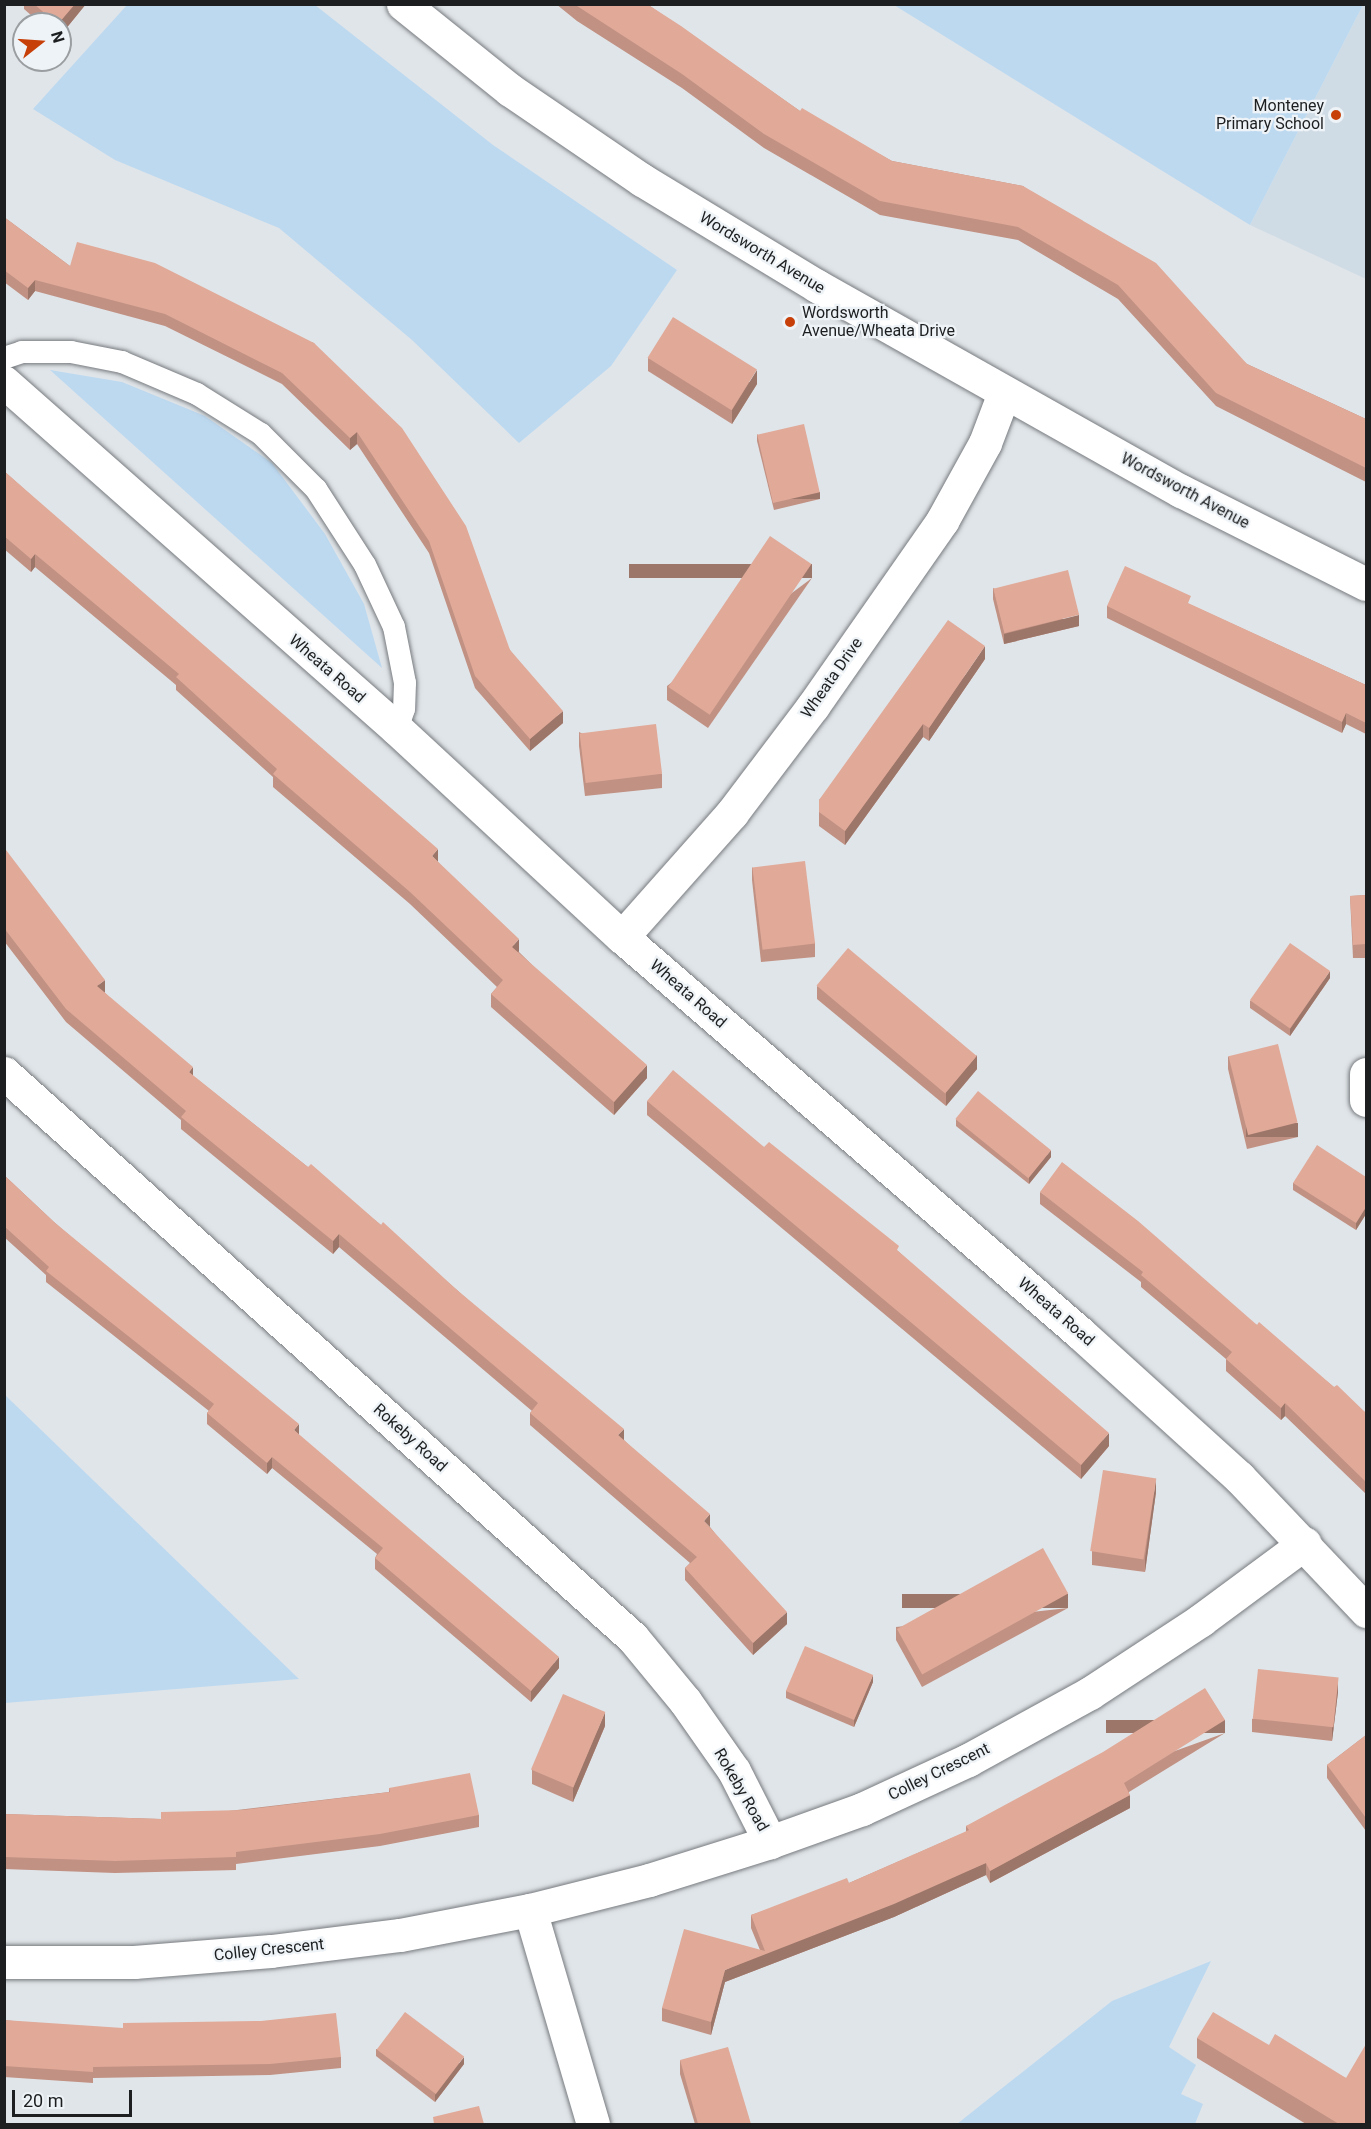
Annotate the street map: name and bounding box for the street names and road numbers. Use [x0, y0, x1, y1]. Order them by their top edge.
street label: Wordsworth Avenue [696, 208, 828, 298]
street label: Wordsworth Avenue [1117, 449, 1253, 533]
street label: Wheata Road [285, 631, 369, 707]
street label: Wheata Drive [797, 634, 867, 722]
street label: Wheata Road [646, 956, 730, 1032]
street label: Wheata Road [1014, 1274, 1098, 1350]
street label: Rokeby Road [369, 1400, 451, 1476]
street label: Colley Crescent [885, 1739, 993, 1805]
street label: Rokeby Road [710, 1745, 772, 1835]
street label: Colley Crescent [213, 1935, 325, 1965]

